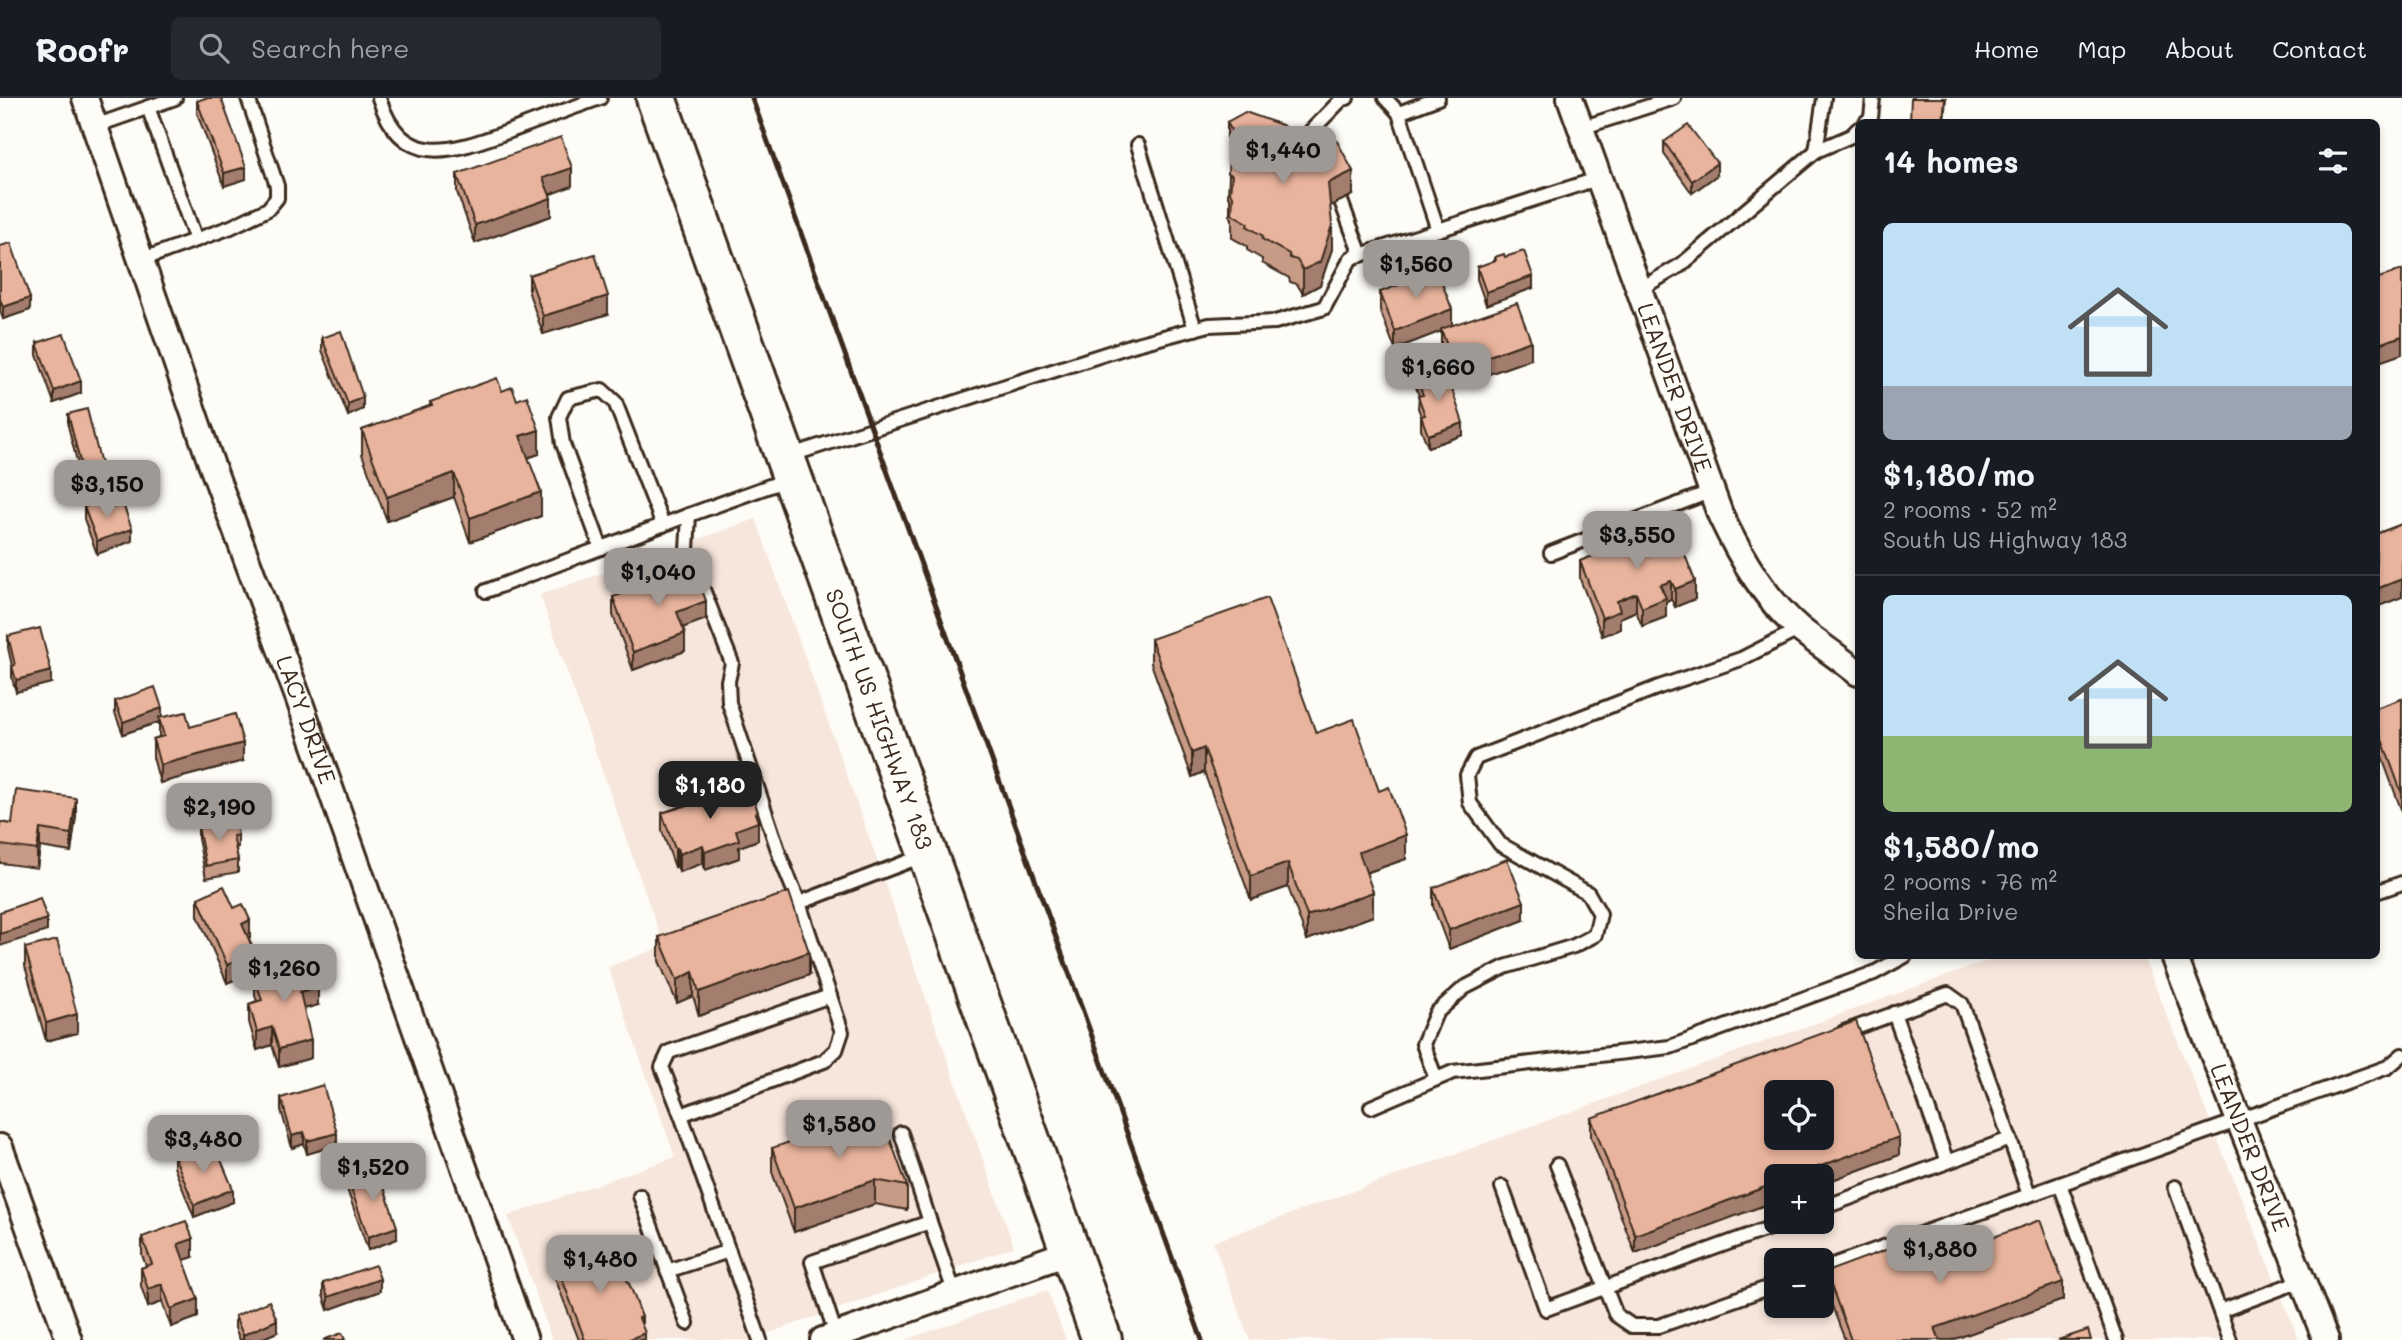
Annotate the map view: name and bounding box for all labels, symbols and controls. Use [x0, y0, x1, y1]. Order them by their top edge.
search box [171, 17, 661, 80]
text: Roofr [35, 27, 129, 70]
icon: search [195, 29, 233, 67]
text: Search here [251, 31, 409, 65]
text: Home [1974, 33, 2039, 64]
text: Map [2077, 33, 2126, 64]
text: About [2164, 33, 2234, 64]
text: Contact [2272, 33, 2367, 64]
pin: $1,440 [1226, 126, 1340, 186]
text: $1,440 [1245, 134, 1321, 164]
text: 14 homes [1883, 141, 2019, 181]
icon: filters [2314, 142, 2352, 180]
pin: $1,560 [1359, 240, 1473, 300]
text: $1,560 [1379, 248, 1453, 278]
icon: home [2055, 269, 2181, 395]
street label: LEANDER DRIVE [1631, 299, 1720, 476]
pin: $1,660 [1381, 344, 1495, 403]
text: $1,660 [1401, 351, 1475, 381]
text: $1,180/mo [1883, 454, 2035, 494]
pin: $3,150 [50, 460, 164, 520]
text: $3,150 [70, 468, 144, 498]
text: 2 rooms · 52 m² [1883, 494, 2057, 524]
pin: $3,550 [1580, 512, 1694, 571]
text: $3,550 [1599, 519, 1675, 549]
text: South US Highway 183 [1883, 524, 2127, 554]
pin: $1,040 [601, 548, 715, 608]
text: $1,040 [620, 556, 696, 586]
street label: SOUTH US HIGHWAY 183 [819, 584, 941, 853]
icon: home [2055, 641, 2181, 767]
street label: LACY DRIVE [270, 651, 343, 788]
pin: $1,180 [653, 762, 767, 821]
text: $1,180 [675, 769, 745, 799]
pin: $2,190 [162, 784, 276, 843]
text: $2,190 [183, 791, 255, 821]
text: $1,580/mo [1883, 826, 2039, 866]
text: 2 rooms · 76 m² [1883, 866, 2057, 896]
text: Sheila Drive [1883, 896, 2018, 926]
pin: $1,260 [227, 944, 341, 1004]
text: $1,260 [247, 952, 321, 982]
street label: LEANDER DRIVE [2204, 1059, 2297, 1235]
map controls [1764, 1080, 1834, 1318]
button: locate [1764, 1080, 1834, 1150]
pin: $1,580 [782, 1100, 896, 1160]
text: $1,580 [802, 1108, 876, 1138]
pin: $3,480 [146, 1116, 260, 1175]
text: $3,480 [164, 1123, 242, 1153]
pin: $1,520 [316, 1144, 430, 1203]
text: $1,520 [337, 1151, 409, 1181]
button: + [1764, 1164, 1834, 1234]
pin: $1,880 [1883, 1226, 1997, 1285]
text: $1,880 [1903, 1233, 1977, 1263]
pin: $1,480 [543, 1236, 657, 1295]
text: $1,480 [562, 1243, 638, 1273]
button: − [1764, 1248, 1834, 1318]

